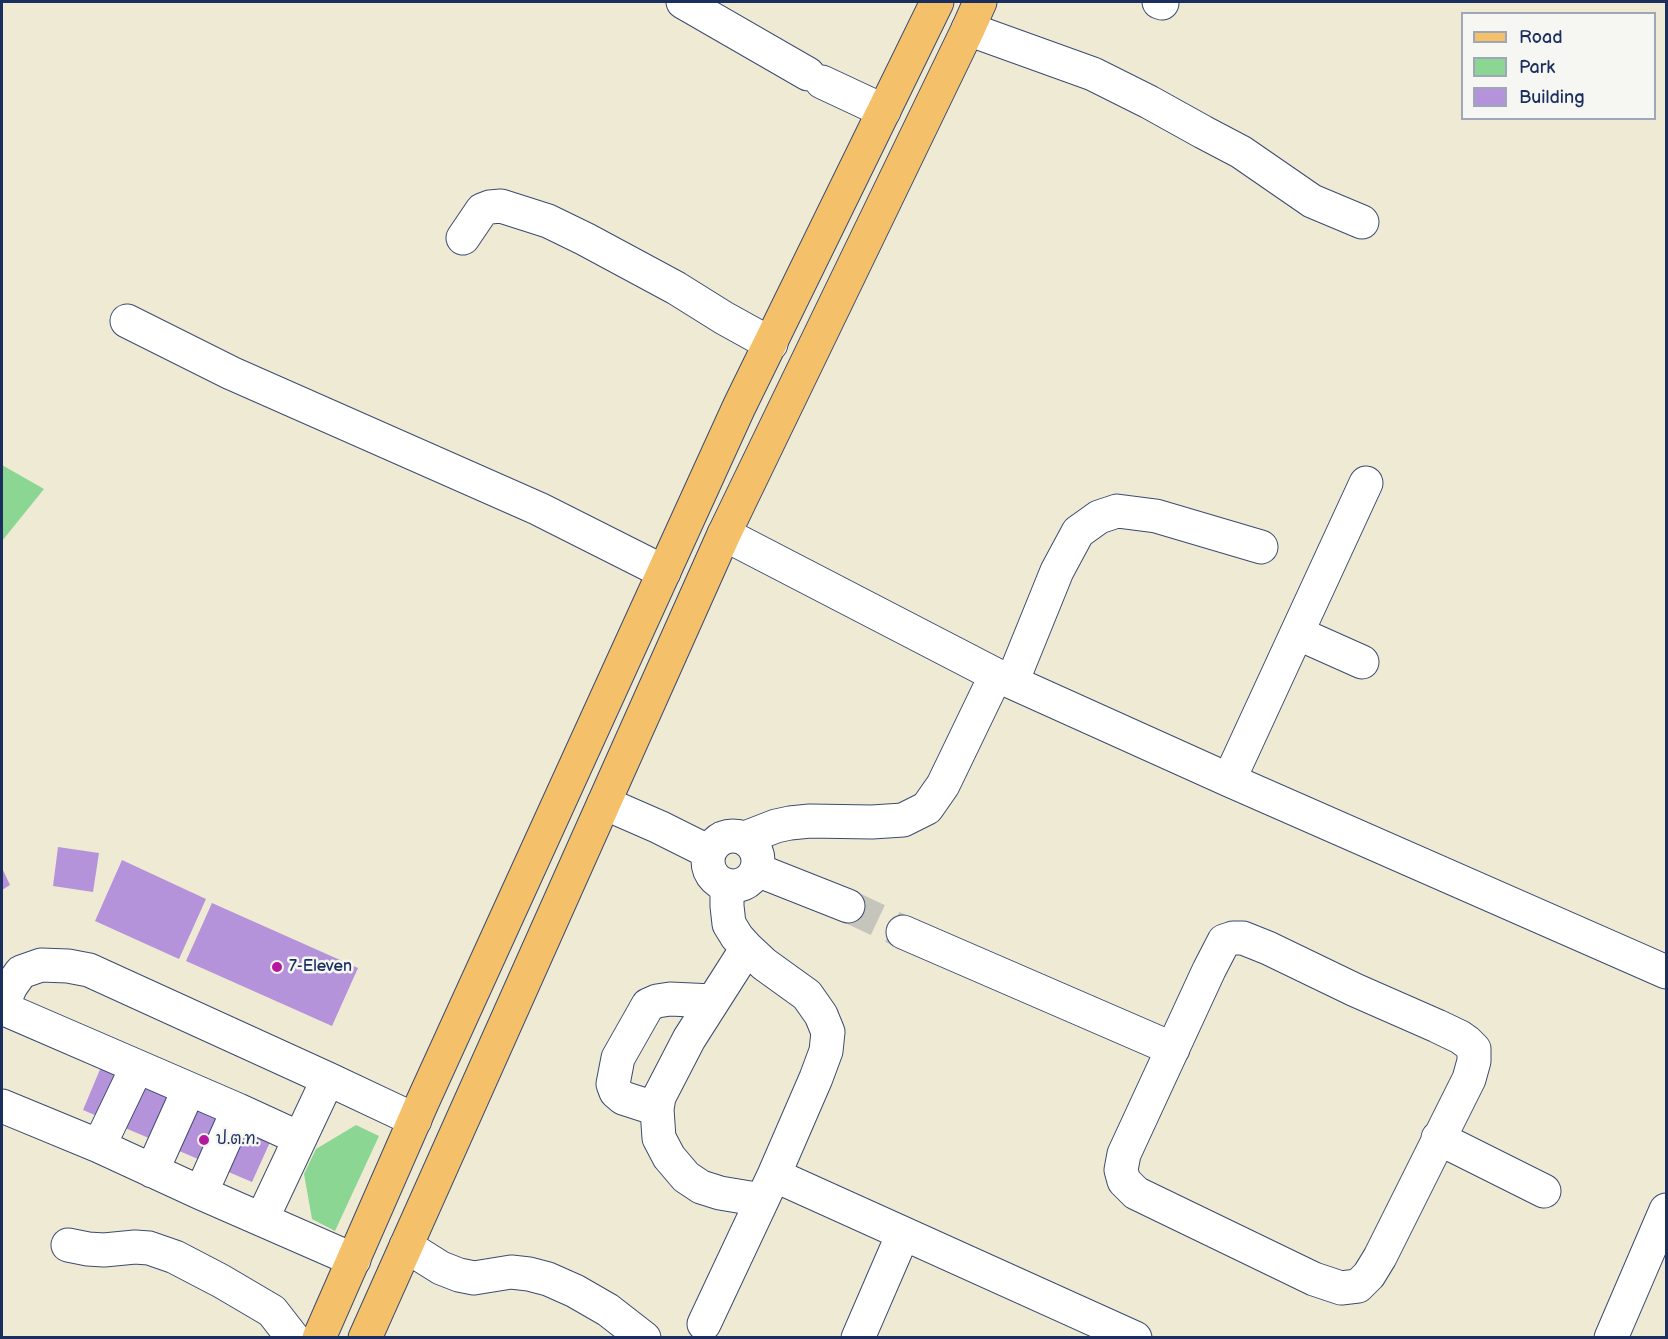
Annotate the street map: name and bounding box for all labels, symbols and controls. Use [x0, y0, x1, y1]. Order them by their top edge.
legend [1461, 12, 1656, 120]
text: Road [1519, 27, 1563, 48]
text: Park [1519, 57, 1555, 78]
text: Building [1519, 87, 1585, 108]
place label: 7-Eleven [289, 957, 352, 977]
marker: 7-Eleven [270, 960, 284, 974]
place label: ป.ต.ท. [216, 1130, 259, 1150]
marker: ป.ต.ท. [197, 1133, 211, 1147]

